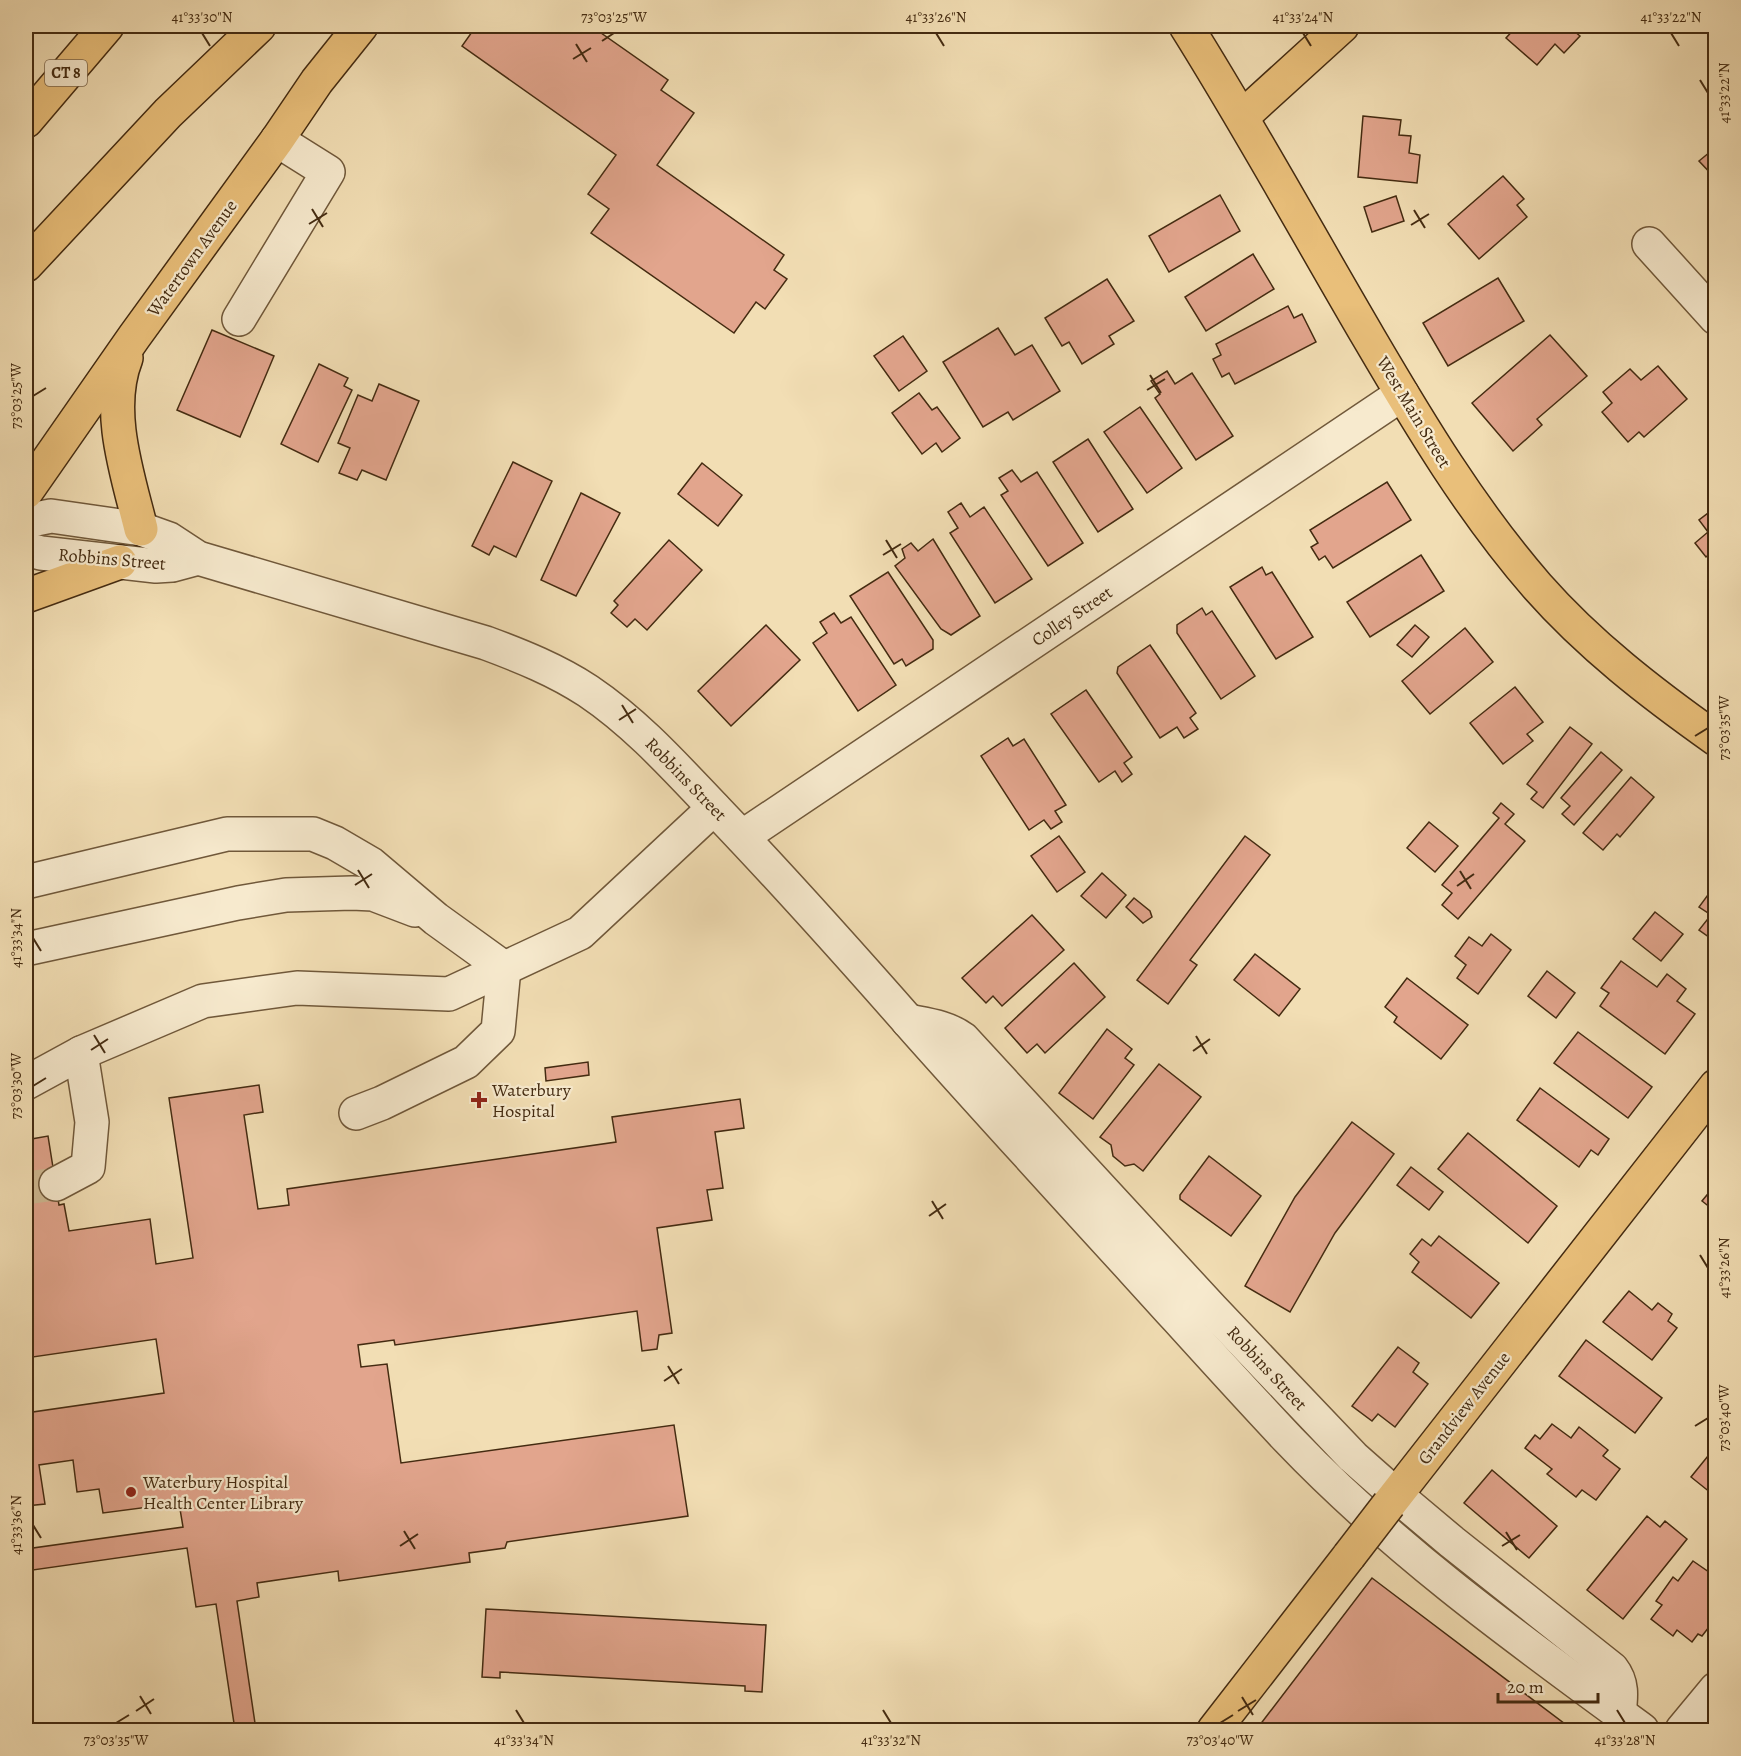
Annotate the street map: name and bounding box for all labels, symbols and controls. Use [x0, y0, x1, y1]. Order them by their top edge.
text: 41°33'30"N [171, 7, 233, 27]
text: 73°03'25"W [581, 7, 647, 27]
text: 41°33'26"N [906, 7, 967, 27]
text: 41°33'24"N [1273, 7, 1334, 27]
text: 41°33'22"N [1640, 7, 1702, 27]
road number: CT 8 [45, 60, 87, 86]
text: 41°33'22"N [1714, 62, 1734, 124]
street label: Watertown Avenue [141, 195, 243, 322]
street label: West Main Street [1371, 351, 1457, 472]
text: 73°03'25"W [6, 363, 26, 429]
street label: Robbins Street [57, 542, 167, 576]
street label: Colley Street [1027, 580, 1117, 652]
text: 73°03'35"W [1714, 695, 1734, 761]
street label: Robbins Street [640, 732, 732, 826]
text: 41°33'34"N [6, 908, 26, 968]
text: 73°03'30"W [6, 1053, 26, 1119]
place label: Waterbury Hospital [491, 1078, 572, 1123]
marker: Waterbury Hospital [470, 1091, 488, 1109]
text: 41°33'26"N [1714, 1237, 1734, 1298]
street label: Robbins Street [1221, 1320, 1313, 1416]
street label: Grandview Avenue [1412, 1347, 1516, 1469]
text: 73°03'40"W [1714, 1384, 1734, 1452]
place label: Waterbury Hospital Health Center Library [142, 1470, 304, 1515]
marker: Waterbury Hospital Health Center Library [124, 1485, 138, 1499]
text: 41°33'36"N [6, 1495, 26, 1555]
scale bar [1498, 1666, 1598, 1704]
text: 20 m [1507, 1675, 1544, 1699]
text: 73°03'35"W [83, 1730, 149, 1750]
text: 41°33'34"N [494, 1730, 554, 1750]
text: 41°33'32"N [861, 1730, 921, 1750]
text: 73°03'40"W [1186, 1730, 1254, 1750]
text: 41°33'28"N [1594, 1730, 1656, 1750]

